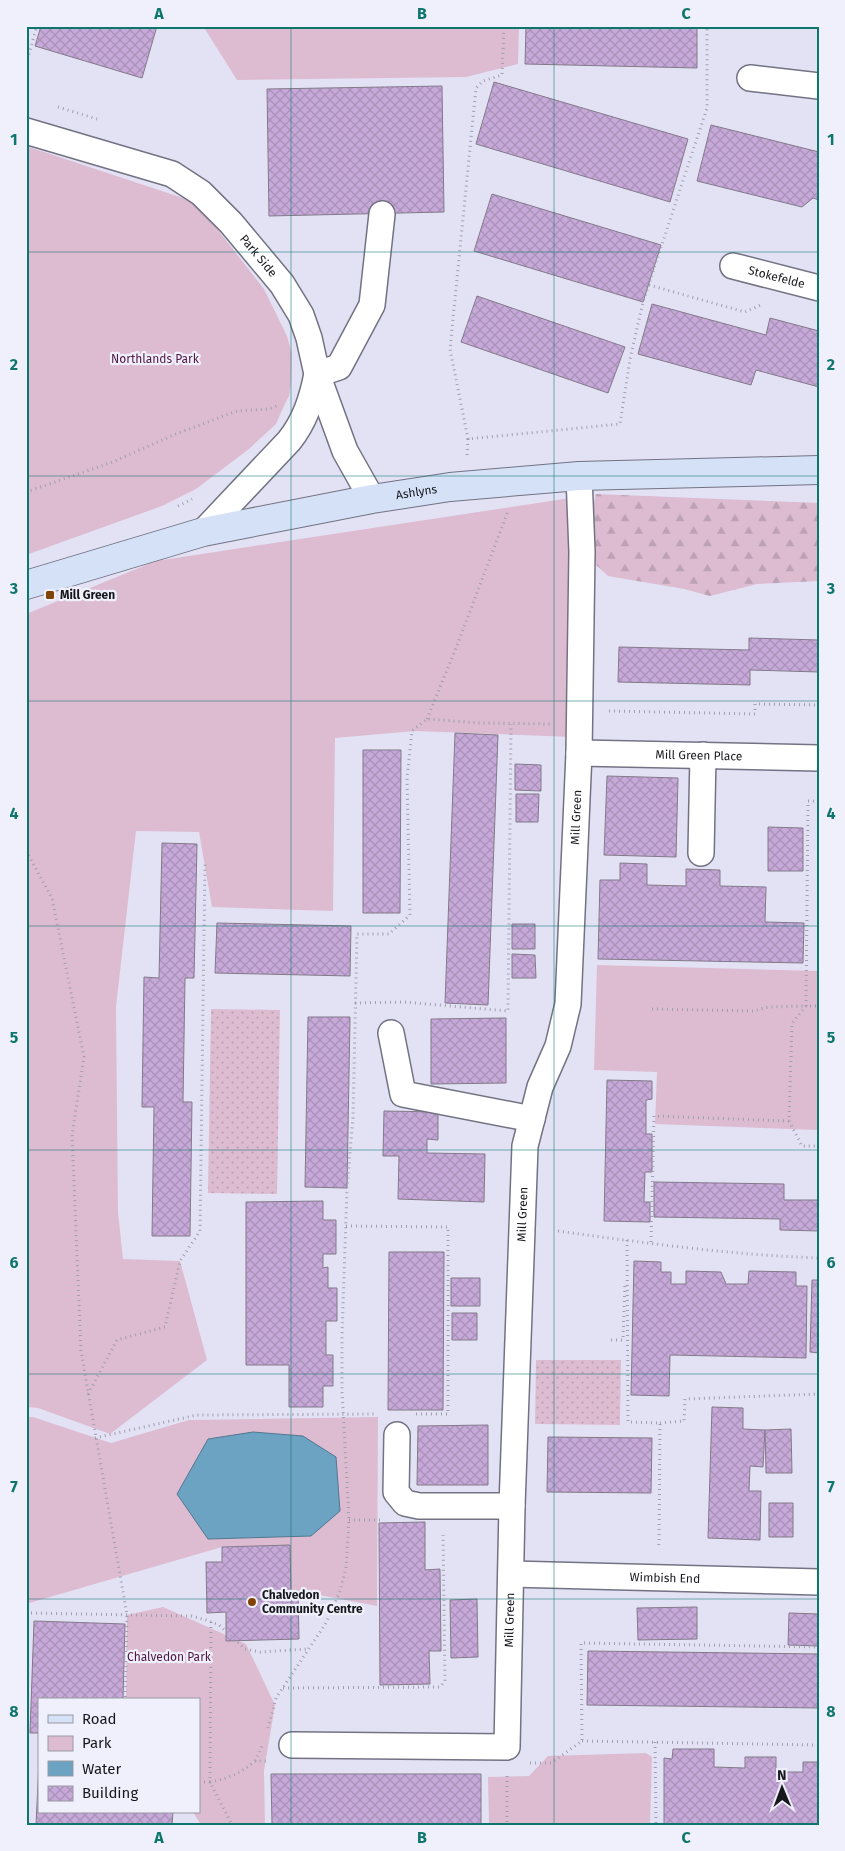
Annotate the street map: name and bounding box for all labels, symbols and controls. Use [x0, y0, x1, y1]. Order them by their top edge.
text: A [153, 4, 164, 23]
text: B [417, 4, 427, 23]
text: C [681, 4, 691, 23]
text: 1 [10, 130, 18, 149]
text: 1 [827, 130, 835, 149]
street label: Park Side [237, 232, 280, 280]
street label: Stokefelde [747, 263, 806, 291]
park label: Northlands Park [111, 352, 200, 366]
text: 2 [10, 355, 18, 374]
text: 2 [827, 355, 835, 374]
street label: Ashlyns [395, 482, 438, 502]
text: 3 [9, 579, 18, 598]
text: 3 [826, 579, 835, 598]
place label: Mill Green [60, 588, 115, 602]
marker: Mill Green [44, 589, 56, 601]
street label: Mill Green Place [655, 748, 743, 763]
street label: Mill Green [568, 790, 584, 845]
text: 4 [9, 804, 19, 823]
text: 4 [826, 804, 836, 823]
text: 5 [10, 1028, 19, 1047]
text: 5 [827, 1028, 836, 1047]
street label: Mill Green [515, 1187, 531, 1242]
text: 6 [9, 1253, 19, 1272]
text: 6 [826, 1253, 836, 1272]
text: 7 [10, 1477, 18, 1496]
text: 7 [827, 1477, 835, 1496]
street label: Wimbish End [630, 1570, 700, 1586]
place label: Chalvedon Community Centre [262, 1588, 363, 1616]
street label: Mill Green [502, 1592, 517, 1648]
marker: Chalvedon Community Centre [246, 1596, 258, 1608]
park label: Chalvedon Park [127, 1650, 212, 1664]
legend [38, 1698, 200, 1814]
text: 8 [9, 1702, 19, 1721]
text: 8 [826, 1702, 836, 1721]
text: Road [82, 1710, 117, 1728]
text: Park [82, 1734, 112, 1752]
text: Water [82, 1760, 121, 1778]
north arrow [758, 1764, 808, 1814]
text: N [777, 1767, 787, 1784]
text: Building [82, 1784, 138, 1802]
text: A [153, 1828, 164, 1847]
text: B [417, 1828, 427, 1847]
text: C [681, 1828, 691, 1847]

